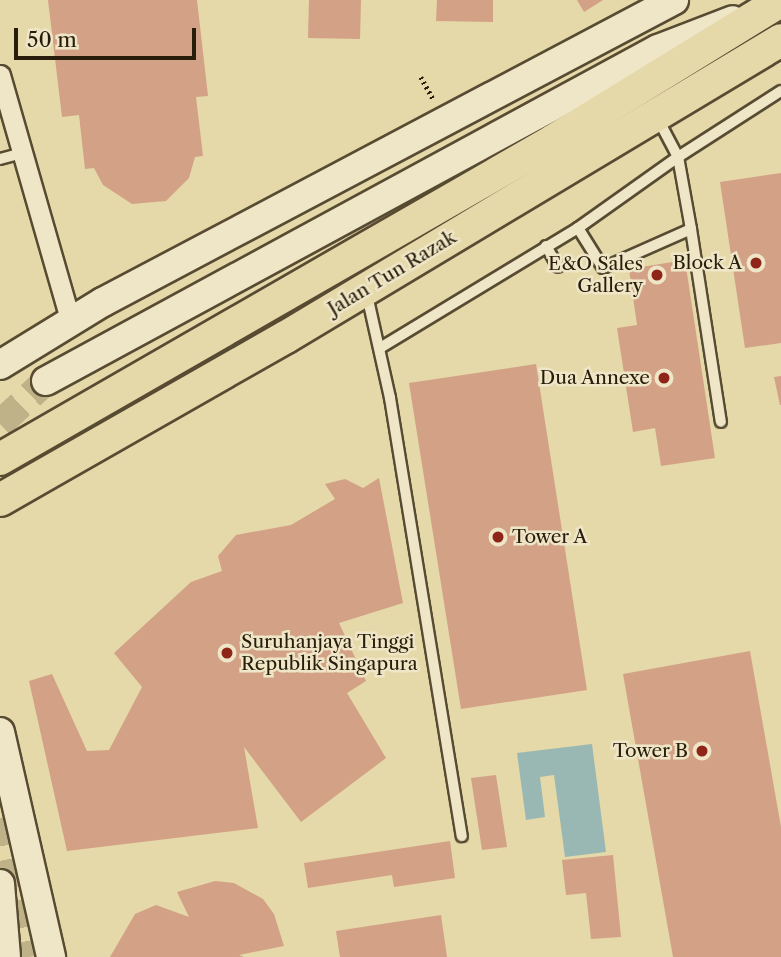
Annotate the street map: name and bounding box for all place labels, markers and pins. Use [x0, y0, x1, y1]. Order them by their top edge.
place label: Block A [671, 252, 742, 274]
place label: E&O Sales Gallery [548, 253, 643, 297]
marker: Block A [748, 255, 764, 271]
marker: E&O Sales Gallery [649, 267, 665, 283]
place label: Dua Annexe [539, 367, 650, 389]
marker: Dua Annexe [656, 370, 672, 386]
place label: Tower A [512, 526, 589, 548]
marker: Tower A [490, 529, 506, 545]
place label: Suruhanjaya Tinggi Republik Singapura [241, 631, 418, 675]
marker: Suruhanjaya Tinggi Republik Singapura [219, 645, 235, 661]
place label: Tower B [612, 740, 688, 762]
marker: Tower B [694, 743, 710, 759]

